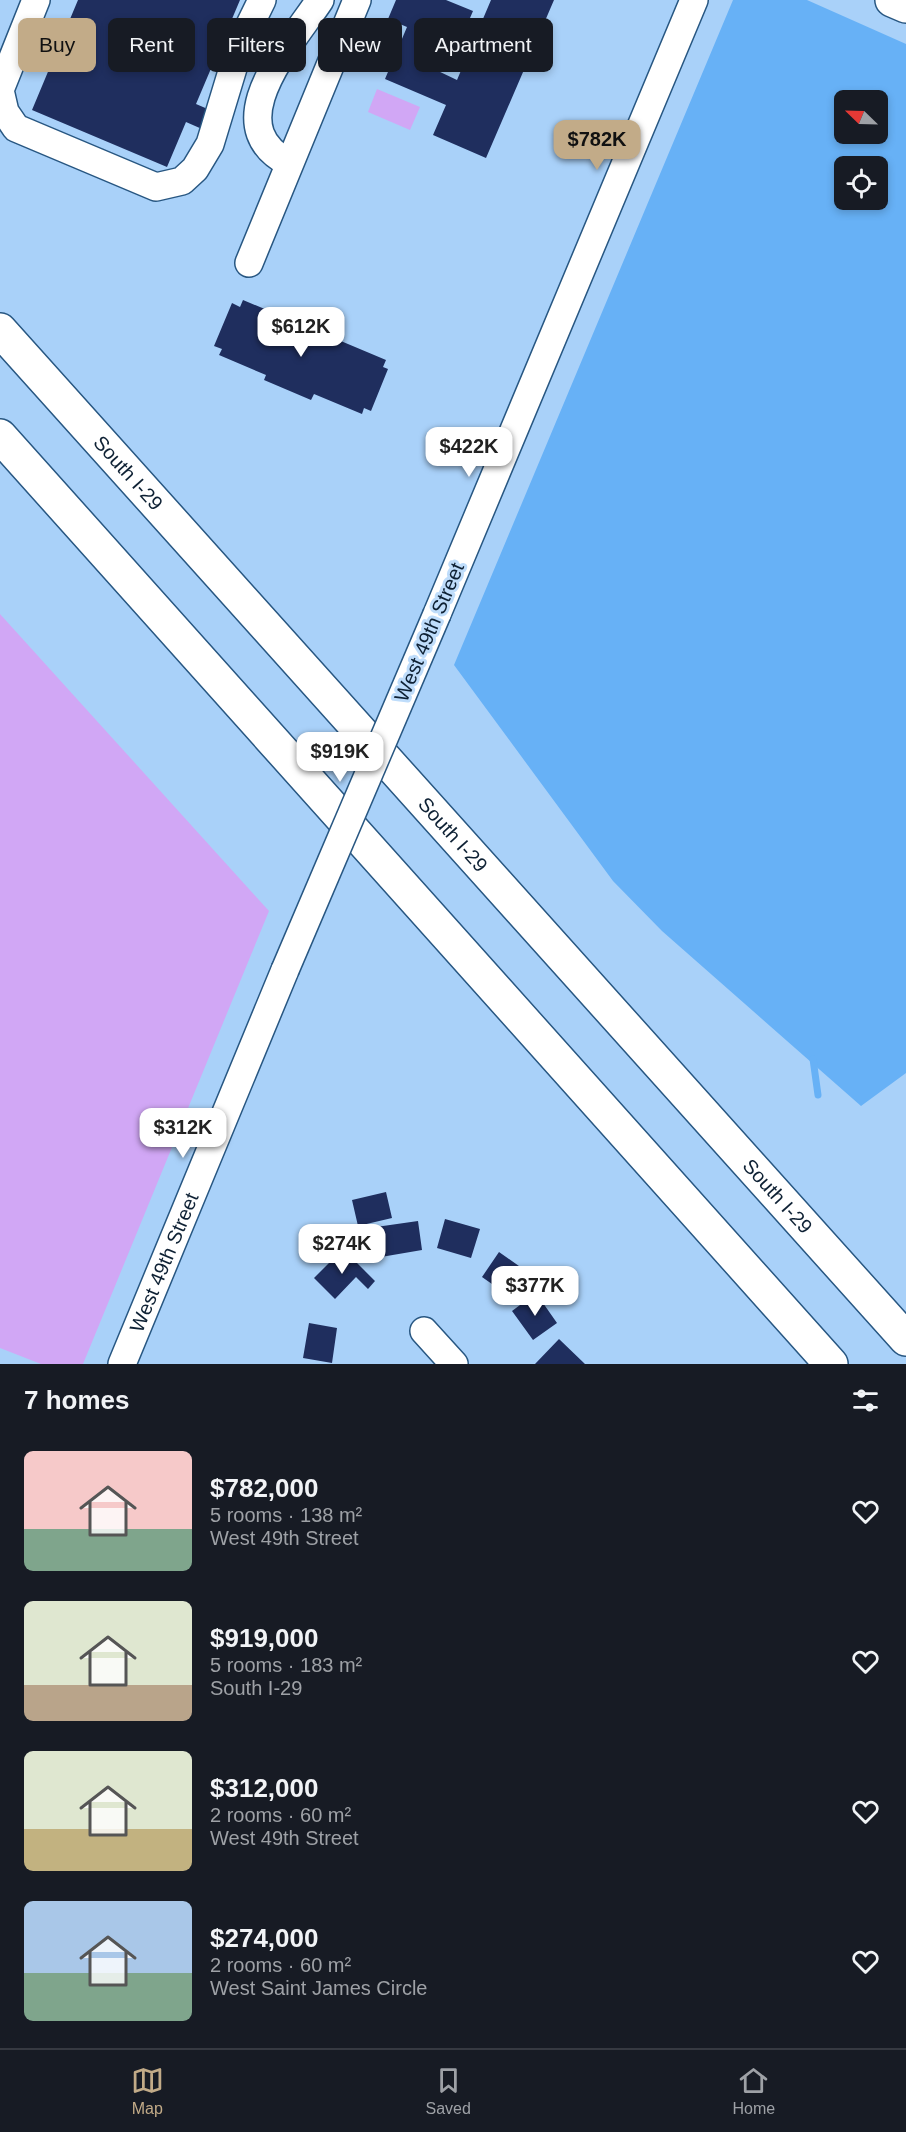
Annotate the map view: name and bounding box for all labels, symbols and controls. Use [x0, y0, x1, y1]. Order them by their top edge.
chip: Buy [18, 18, 96, 72]
chip: Rent [108, 18, 195, 72]
chip: Filters [207, 18, 306, 72]
chip: New [318, 18, 402, 72]
chip: Apartment [414, 18, 553, 72]
north arrow [834, 90, 888, 144]
map controls [834, 90, 888, 210]
pin: $782K [555, 120, 639, 171]
text: $782K [568, 128, 626, 150]
button: locate [834, 156, 888, 210]
pin: $612K [259, 307, 343, 358]
text: $612K [272, 315, 330, 337]
pin: $422K [427, 427, 511, 478]
street label: South I-29 [89, 431, 167, 515]
text: $422K [440, 435, 498, 457]
street label: West 49th Street [390, 559, 468, 705]
pin: $919K [298, 732, 382, 783]
text: $919K [311, 740, 369, 762]
street label: South I-29 [414, 793, 492, 876]
pin: $312K [141, 1108, 225, 1159]
text: $312K [154, 1116, 212, 1138]
street label: South I-29 [739, 1154, 817, 1238]
street label: West 49th Street [125, 1189, 203, 1335]
pin: $274K [300, 1224, 384, 1275]
text: $274K [313, 1232, 371, 1254]
pin: $377K [493, 1266, 577, 1317]
text: $377K [506, 1274, 564, 1296]
icon: filters [849, 1384, 882, 1417]
text: 7 homes [24, 1385, 130, 1415]
text: $782,000 [210, 1473, 318, 1503]
icon: home [72, 1475, 144, 1547]
icon: heart [849, 1495, 882, 1528]
text: 5 rooms · 138 m² [210, 1504, 362, 1526]
text: West 49th Street [210, 1527, 359, 1549]
text: $919,000 [210, 1623, 318, 1653]
icon: home [72, 1625, 144, 1697]
icon: heart [849, 1645, 882, 1678]
text: 5 rooms · 183 m² [210, 1654, 362, 1676]
text: South I-29 [210, 1677, 302, 1699]
text: $312,000 [210, 1773, 318, 1803]
icon: home [72, 1775, 144, 1847]
icon: heart [849, 1795, 882, 1828]
text: 2 rooms · 60 m² [210, 1804, 351, 1826]
text: West 49th Street [210, 1827, 359, 1849]
text: $274,000 [210, 1923, 318, 1953]
icon: home [72, 1925, 144, 1997]
icon: heart [849, 1945, 882, 1978]
text: 2 rooms · 60 m² [210, 1954, 351, 1976]
text: West Saint James Circle [210, 1977, 427, 1999]
tab: Map [131, 2064, 164, 2118]
tab: Saved [425, 2064, 471, 2118]
tab: Home [732, 2064, 775, 2118]

